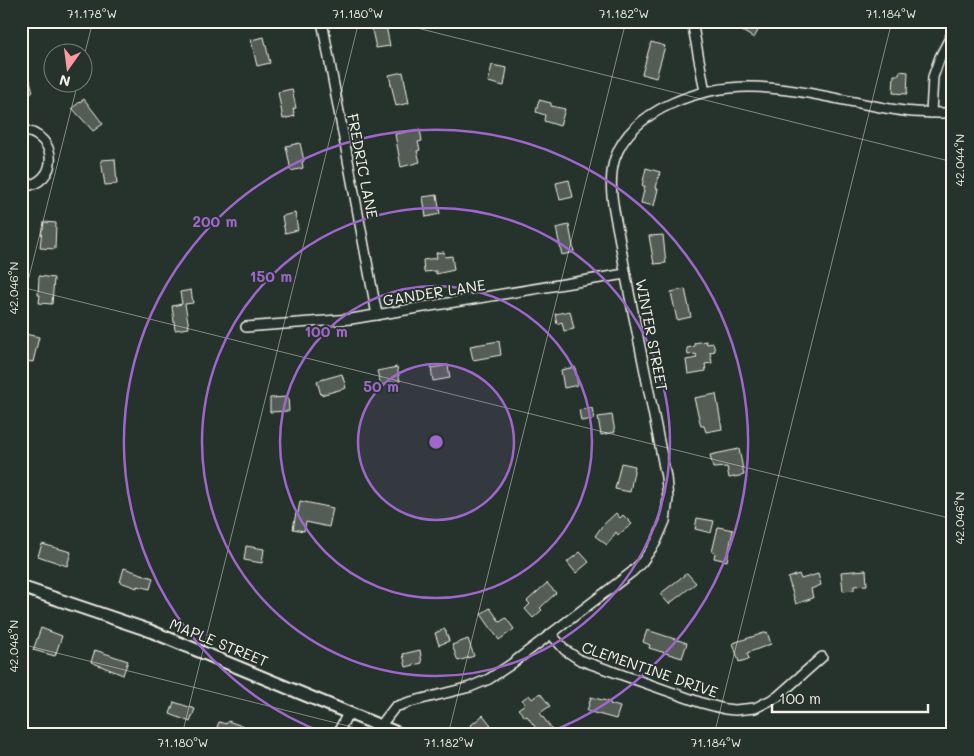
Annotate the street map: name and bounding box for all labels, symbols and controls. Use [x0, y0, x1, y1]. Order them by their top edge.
text: 71.178°W [67, 5, 117, 21]
text: 71.180°W [333, 5, 383, 21]
text: 71.182°W [599, 5, 649, 21]
text: 71.184°W [866, 5, 916, 21]
north arrow [42, 42, 92, 92]
text: N [57, 71, 72, 92]
street label: FREDRIC LANE [343, 112, 383, 221]
text: 42.044°N [951, 134, 967, 186]
text: 200 m [193, 211, 238, 231]
text: 42.046°N [5, 262, 21, 314]
text: 150 m [250, 266, 292, 286]
street label: GANDER LANE [381, 274, 487, 310]
street label: WINTER STREET [631, 277, 673, 393]
text: 100 m [304, 321, 348, 341]
text: 50 m [363, 376, 399, 396]
centre of rings [427, 433, 445, 451]
text: 42.046°N [951, 492, 967, 544]
street label: MAPLE STREET [167, 613, 271, 671]
text: 42.048°N [5, 620, 21, 672]
street label: CLEMENTINE DRIVE [579, 636, 721, 702]
scale bar [772, 681, 928, 713]
text: 100 m [779, 688, 821, 708]
text: 71.180°W [158, 734, 208, 750]
text: 71.182°W [424, 734, 474, 750]
text: 71.184°W [691, 734, 741, 750]

